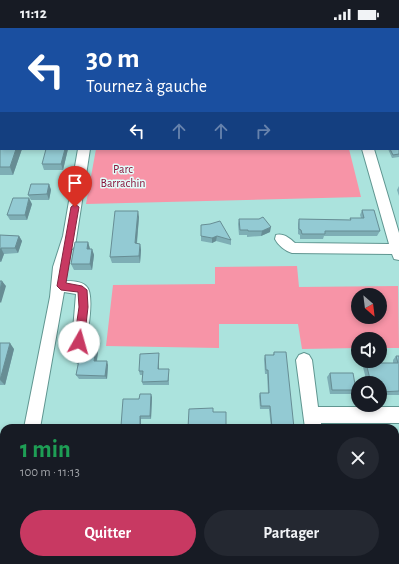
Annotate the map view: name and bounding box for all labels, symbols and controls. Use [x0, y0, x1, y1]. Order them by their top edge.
text: 11:12 [20, 6, 47, 21]
icon: left [20, 44, 72, 96]
text: 30 m [86, 45, 139, 73]
text: Tournez à gauche [86, 78, 207, 96]
icon: left [126, 120, 148, 142]
icon: ahead [168, 120, 190, 142]
icon: ahead [210, 120, 232, 142]
icon: right [252, 120, 274, 142]
park label: Parc Barrachin [101, 163, 146, 189]
pin [58, 166, 92, 207]
icon: arrive [64, 172, 86, 194]
north arrow [351, 288, 387, 324]
map controls [351, 288, 387, 412]
position arrow [58, 321, 100, 363]
button: sound [351, 332, 387, 368]
button: search [351, 376, 387, 412]
button: close [337, 437, 379, 479]
text: 1 min [20, 438, 71, 462]
text: 100 m · 11:13 [20, 466, 80, 479]
button: Quitter [20, 510, 196, 556]
button: Partager [204, 510, 379, 556]

